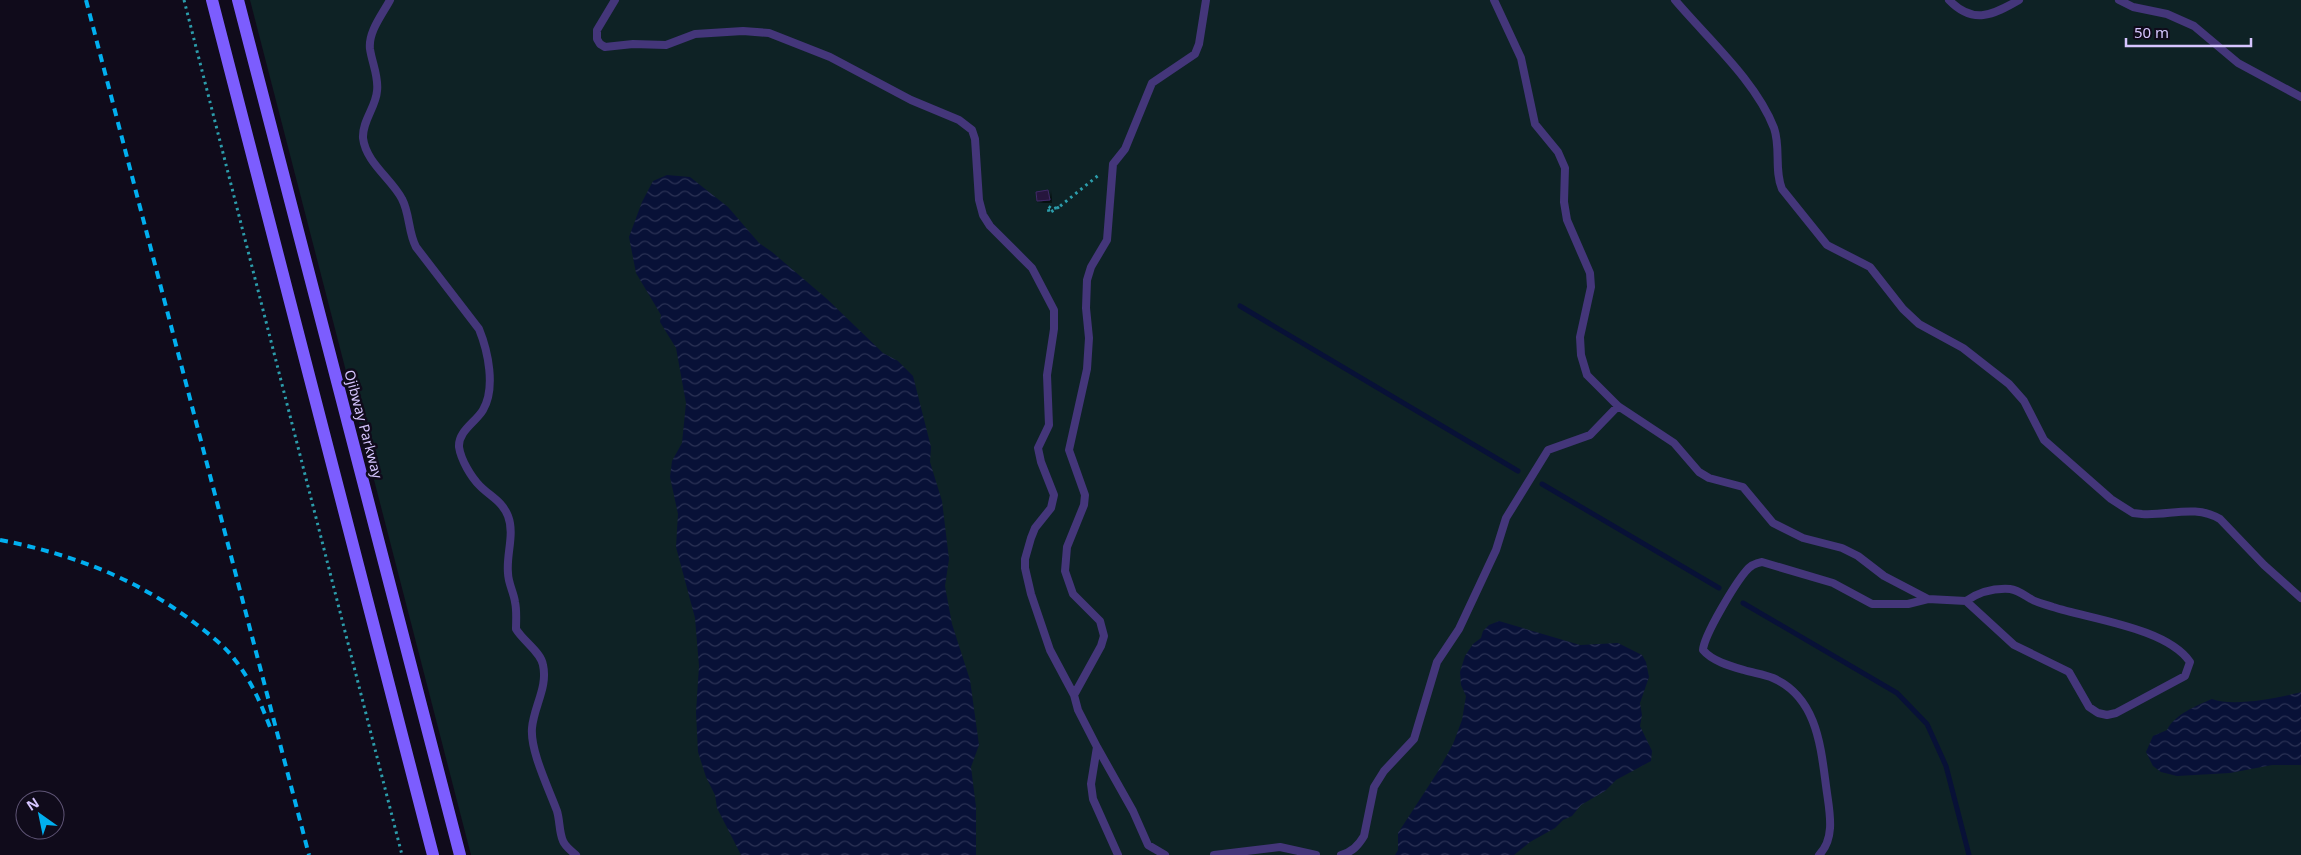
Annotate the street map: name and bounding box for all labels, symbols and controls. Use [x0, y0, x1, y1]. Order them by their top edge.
scale bar [2126, 15, 2251, 47]
text: 50 m [2134, 22, 2169, 42]
street label: Ojibway Parkway [340, 368, 388, 481]
north arrow [15, 790, 65, 840]
text: N [23, 793, 43, 815]

